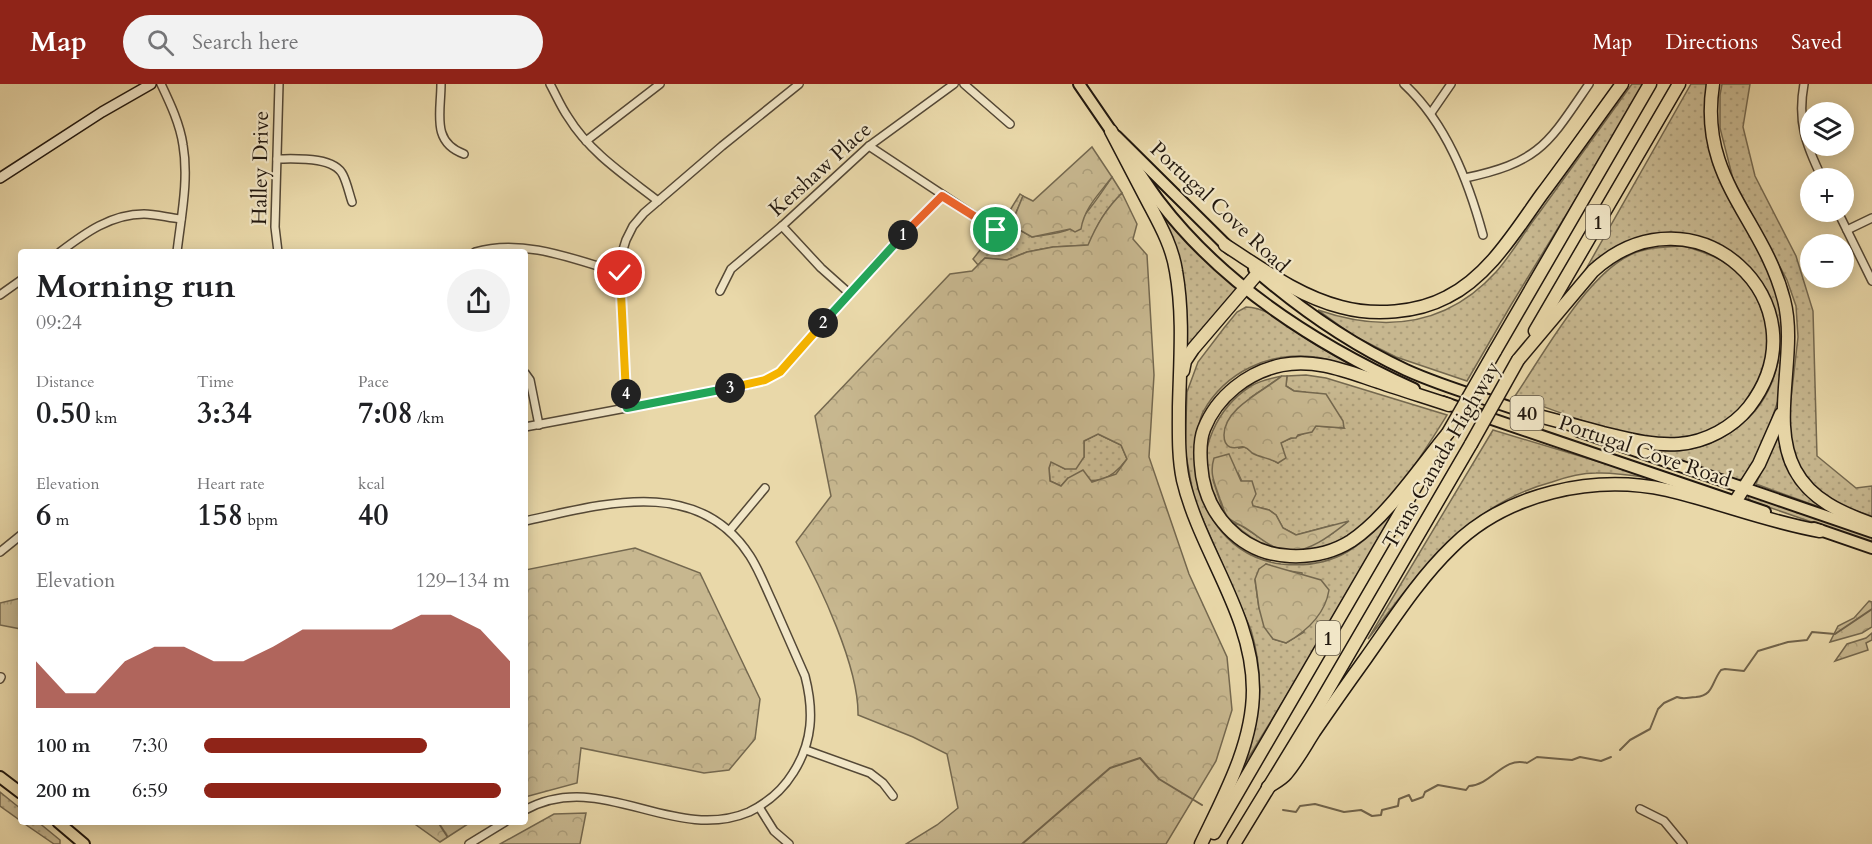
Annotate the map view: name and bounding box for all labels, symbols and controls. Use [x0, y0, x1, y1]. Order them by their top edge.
search box [123, 15, 543, 69]
text: Map [30, 23, 87, 61]
icon: search [144, 26, 177, 59]
text: Search here [192, 27, 299, 57]
text: Map [1592, 28, 1632, 57]
text: Directions [1665, 28, 1758, 57]
text: Saved [1791, 28, 1842, 57]
map controls [1800, 102, 1854, 288]
button: layers [1800, 102, 1854, 156]
street label: Halley Drive [245, 111, 276, 225]
street label: Kershaw Place [763, 115, 878, 223]
street label: Portugal Cove Road [1144, 135, 1296, 280]
button: + [1800, 168, 1854, 222]
pin [970, 204, 1021, 255]
road number: 1 [1586, 205, 1610, 239]
icon: arrive [979, 213, 1012, 246]
pin: 1 [888, 220, 918, 250]
text: 1 [899, 224, 907, 246]
button: − [1800, 234, 1854, 288]
pin [594, 247, 645, 298]
icon: check [603, 256, 636, 289]
text: Morning run [36, 264, 236, 309]
button: share [447, 269, 510, 332]
pin: 2 [808, 308, 838, 338]
text: 09:24 [36, 309, 82, 336]
text: 2 [819, 312, 827, 334]
street label: Trans Canada Highway [1376, 356, 1507, 555]
text: Distance [36, 371, 94, 393]
text: Time [197, 371, 234, 393]
text: Pace [358, 371, 389, 393]
pin: 3 [715, 373, 745, 403]
text: 3 [726, 377, 734, 399]
pin: 4 [611, 379, 641, 409]
text: 4 [622, 383, 630, 405]
text: 0.50 [36, 393, 91, 434]
text: 3:34 [197, 393, 252, 434]
text: 7:08 [358, 393, 413, 434]
road number: 40 [1510, 396, 1544, 430]
text: km [91, 407, 117, 429]
text: /km [413, 407, 444, 429]
street label: Portugal Cove Road [1555, 408, 1735, 495]
text: Elevation [36, 473, 100, 495]
text: Heart rate [197, 473, 265, 495]
text: kcal [358, 473, 385, 495]
text: 6 [36, 495, 51, 536]
text: 158 [197, 495, 243, 536]
text: 40 [358, 495, 389, 536]
text: m [51, 509, 69, 531]
text: bpm [243, 509, 278, 531]
text: Elevation [36, 567, 115, 594]
text: 129–134 m [415, 567, 510, 594]
road number: 1 [1316, 621, 1340, 655]
text: 100 m [36, 732, 91, 759]
text: 7:30 [132, 732, 168, 759]
text: 200 m [36, 777, 91, 804]
text: 6:59 [132, 777, 168, 804]

